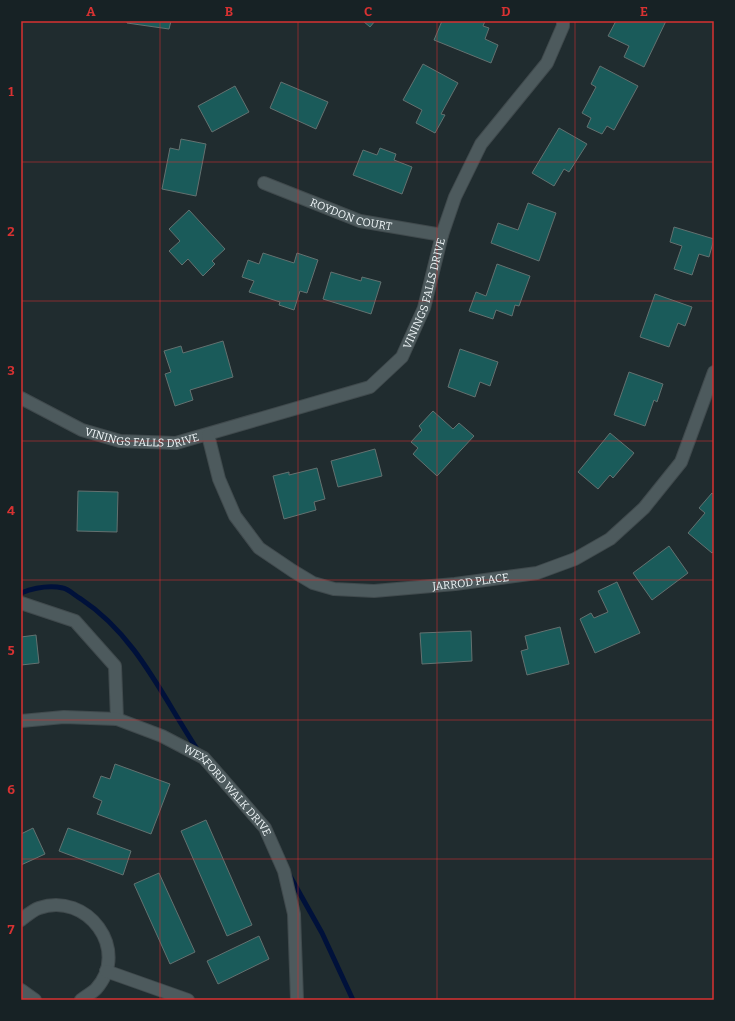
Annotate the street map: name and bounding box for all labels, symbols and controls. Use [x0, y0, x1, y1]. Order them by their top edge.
text: A [86, 4, 96, 19]
text: B [225, 4, 233, 19]
text: C [364, 4, 372, 19]
text: D [501, 4, 511, 19]
text: E [640, 4, 648, 19]
text: 1 [8, 84, 14, 99]
street label: ROYDON COURT [308, 196, 393, 233]
text: 2 [7, 224, 15, 239]
street label: VININGS FALLS DRIVE [401, 237, 448, 351]
text: 3 [7, 363, 15, 378]
street label: VININGS FALLS DRIVE [83, 425, 201, 450]
text: 4 [7, 503, 15, 518]
street label: JARROD PLACE [431, 571, 510, 593]
text: 5 [7, 643, 15, 658]
street label: WEXFORD WALK DRIVE [181, 742, 274, 838]
text: 6 [7, 782, 15, 797]
text: 7 [8, 922, 15, 937]

